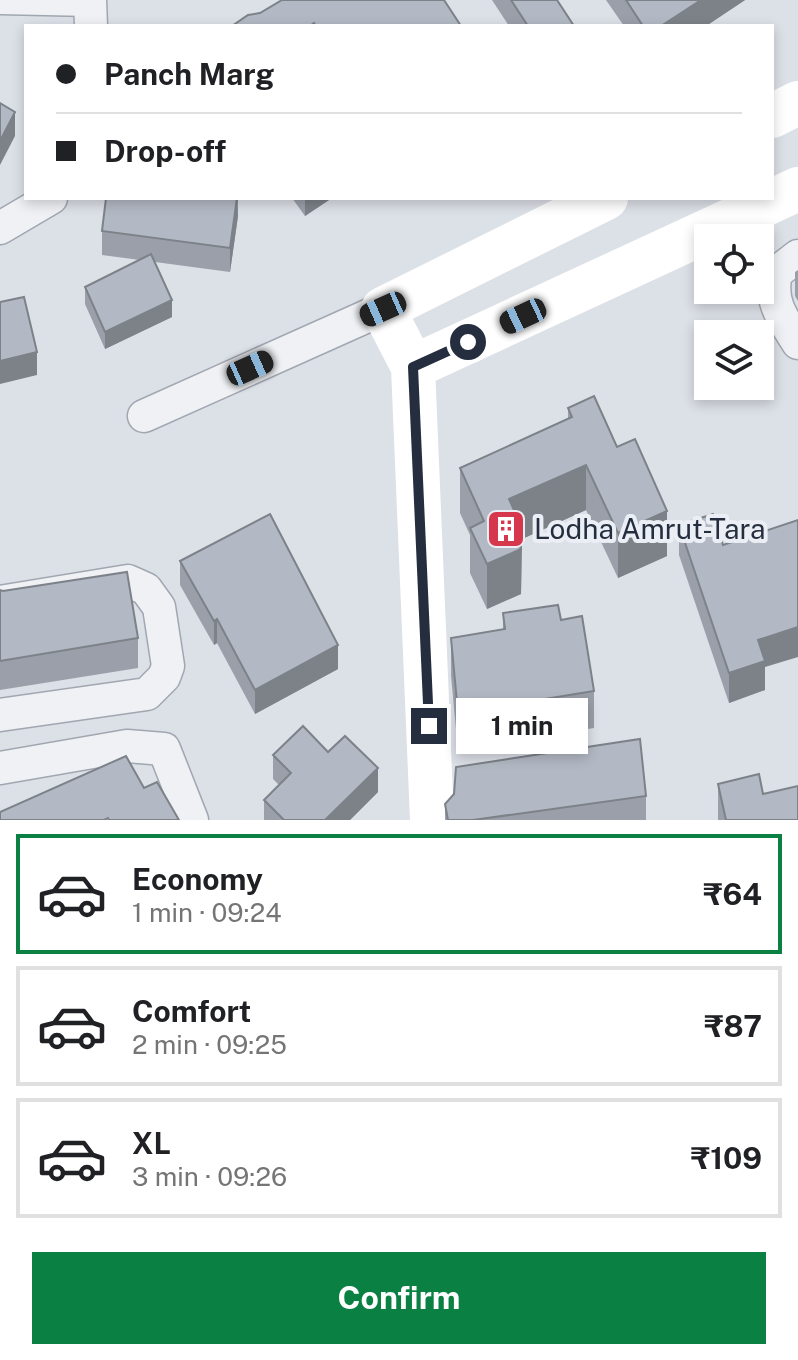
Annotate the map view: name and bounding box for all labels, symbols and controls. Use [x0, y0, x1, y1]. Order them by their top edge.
text: Panch Marg [104, 56, 274, 92]
text: Drop-off [104, 133, 226, 169]
map controls [694, 224, 774, 400]
button: locate [694, 224, 774, 304]
car [356, 288, 410, 330]
car [496, 295, 550, 337]
button: layers [694, 320, 774, 400]
route start [450, 324, 486, 360]
car [223, 347, 277, 389]
building icon: Lodha Amrut-Tara [485, 508, 527, 550]
place label: Lodha Amrut-Tara [534, 512, 766, 545]
callout: 1 min [457, 698, 589, 754]
route end [411, 708, 447, 744]
text: 1 min [491, 710, 553, 741]
icon: car [36, 858, 108, 930]
text: Economy [132, 861, 263, 897]
text: ₹64 [703, 876, 762, 912]
text: 1 min · 09:24 [132, 897, 282, 928]
icon: car [36, 990, 108, 1062]
text: Comfort [132, 993, 251, 1029]
text: ₹87 [704, 1008, 762, 1044]
text: 2 min · 09:25 [132, 1029, 287, 1060]
icon: car [36, 1122, 108, 1194]
text: XL [132, 1125, 171, 1161]
text: ₹109 [691, 1140, 762, 1176]
text: 3 min · 09:26 [132, 1161, 287, 1192]
button: Confirm [32, 1252, 766, 1344]

